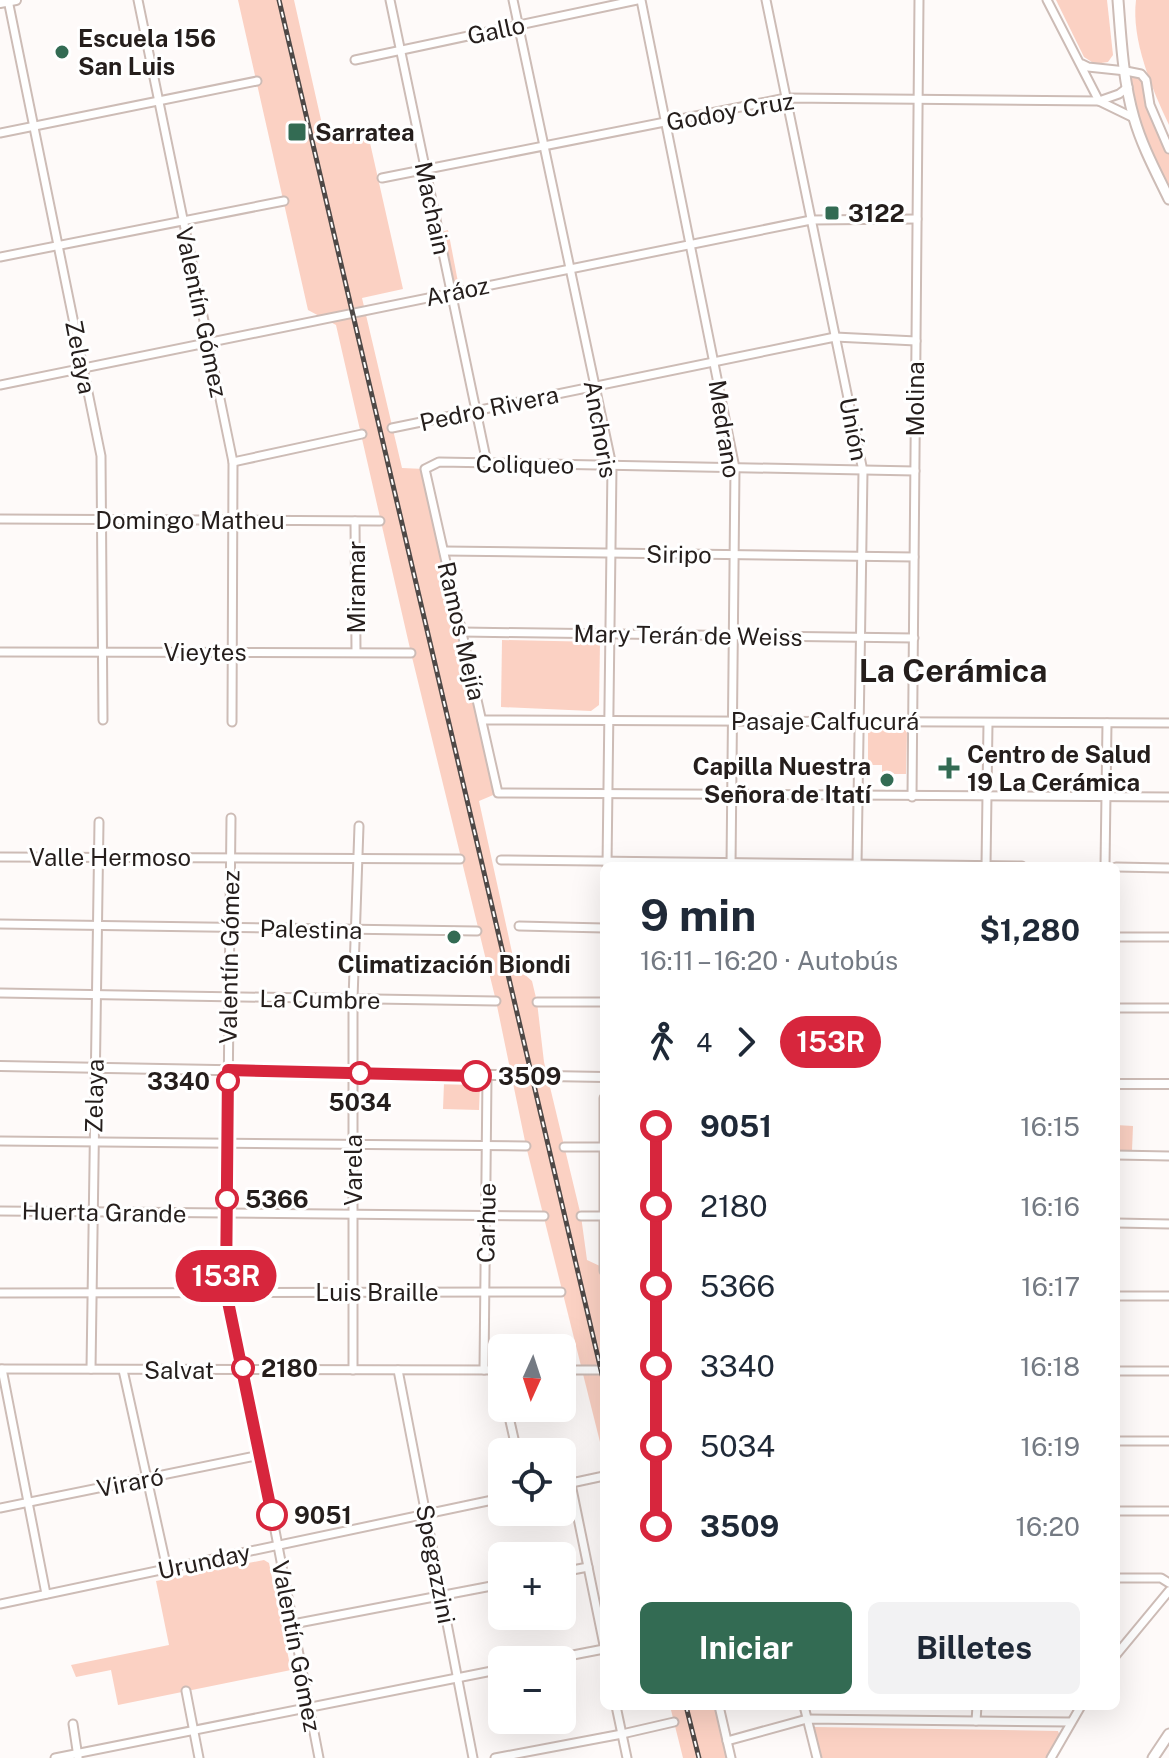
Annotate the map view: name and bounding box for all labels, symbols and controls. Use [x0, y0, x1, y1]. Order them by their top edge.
street label: Gallo [465, 10, 527, 50]
place label: Escuela 156 San Luis [78, 24, 216, 80]
marker: Escuela 156 San Luis [53, 43, 71, 61]
street label: Godoy Cruz [664, 86, 796, 136]
place label: Sarratea [315, 118, 415, 146]
marker: Sarratea [286, 121, 308, 143]
street label: Machain [409, 159, 457, 257]
place label: 3122 [848, 199, 905, 227]
marker: 3122 [823, 204, 841, 222]
street label: Valentín Gómez [170, 224, 234, 400]
street label: Aráoz [423, 271, 491, 311]
street label: Zelaya [60, 318, 102, 396]
street label: Molina [901, 362, 929, 437]
street label: Anchoris [579, 378, 623, 480]
street label: Medrano [703, 378, 747, 480]
street label: Pedro Rivera [417, 380, 561, 436]
street label: Unión [834, 395, 874, 463]
street label: Coliqueo [475, 449, 575, 479]
street label: Domingo Matheu [95, 506, 285, 534]
street label: Siripo [646, 539, 712, 569]
street label: Miramar [342, 541, 370, 633]
street label: Ramos Mejía [432, 559, 492, 703]
street label: Mary Terán de Weiss [573, 619, 803, 651]
street label: Vieytes [163, 638, 247, 666]
district label: La Cerámica [859, 652, 1047, 689]
street label: Pasaje Calfucurá [731, 707, 919, 735]
place label: Centro de Salud 19 La Cerámica [967, 740, 1151, 796]
place label: Capilla Nuestra Señora de Itatí [692, 752, 872, 808]
marker: Centro de Salud 19 La Cerámica [938, 757, 960, 779]
marker: Capilla Nuestra Señora de Itatí [878, 771, 896, 789]
street label: Valle Hermoso [29, 843, 191, 871]
street label: Valentín Gómez [213, 870, 245, 1044]
text: 9 min [640, 889, 756, 941]
text: $1,280 [979, 912, 1080, 948]
street label: Palestina [259, 914, 363, 944]
marker: Climatización Biondi [445, 928, 463, 946]
text: 16:11 – 16:20 · Autobús [640, 945, 898, 976]
place label: Climatización Biondi [337, 950, 571, 978]
street label: La Cumbre [259, 984, 381, 1014]
icon: walk [640, 1020, 684, 1064]
icon: forward [724, 1020, 768, 1064]
text: 153R [796, 1025, 865, 1058]
text: 4 [696, 1027, 712, 1058]
street label: Zelaya [79, 1059, 109, 1133]
marker: 3509 [461, 1061, 491, 1091]
marker: 5034 [349, 1062, 371, 1084]
place label: 3509 [498, 1062, 561, 1090]
place label: 3340 [147, 1067, 210, 1095]
marker: 3340 [217, 1070, 239, 1092]
place label: 5034 [328, 1088, 392, 1116]
text: 9051 [700, 1108, 772, 1144]
text: 16:15 [1020, 1111, 1080, 1142]
street label: Varela [339, 1134, 367, 1206]
street label: Carhue [471, 1183, 501, 1263]
place label: 5366 [245, 1185, 309, 1213]
marker: 5366 [216, 1188, 238, 1210]
text: 2180 [700, 1188, 768, 1224]
text: 16:16 [1021, 1191, 1080, 1222]
street label: Huerta Grande [21, 1197, 187, 1227]
line badge: 153R [170, 1250, 282, 1302]
text: 153R [192, 1259, 261, 1292]
text: 5366 [700, 1268, 775, 1304]
text: 16:17 [1021, 1271, 1080, 1302]
street label: Luis Braille [315, 1278, 439, 1306]
north arrow [488, 1334, 576, 1422]
map controls [488, 1334, 576, 1734]
text: 3340 [700, 1348, 775, 1384]
text: 16:18 [1020, 1351, 1080, 1382]
place label: 2180 [261, 1354, 318, 1382]
street label: Salvat [144, 1356, 214, 1384]
marker: 2180 [232, 1357, 254, 1379]
text: 5034 [700, 1428, 775, 1464]
text: 16:19 [1021, 1431, 1080, 1462]
button: locate [488, 1438, 576, 1526]
street label: Viraró [94, 1462, 166, 1502]
marker: 9051 [257, 1500, 287, 1530]
place label: 9051 [294, 1501, 352, 1529]
street label: Spegazzini [411, 1502, 461, 1626]
text: 3509 [700, 1508, 779, 1544]
text: 16:20 [1015, 1511, 1080, 1542]
street label: Urunday [155, 1537, 253, 1584]
button: + [488, 1542, 576, 1630]
street label: Valentín Gómez [267, 1558, 327, 1734]
button: Iniciar [640, 1602, 852, 1694]
button: Billetes [868, 1602, 1080, 1694]
button: − [488, 1646, 576, 1734]

